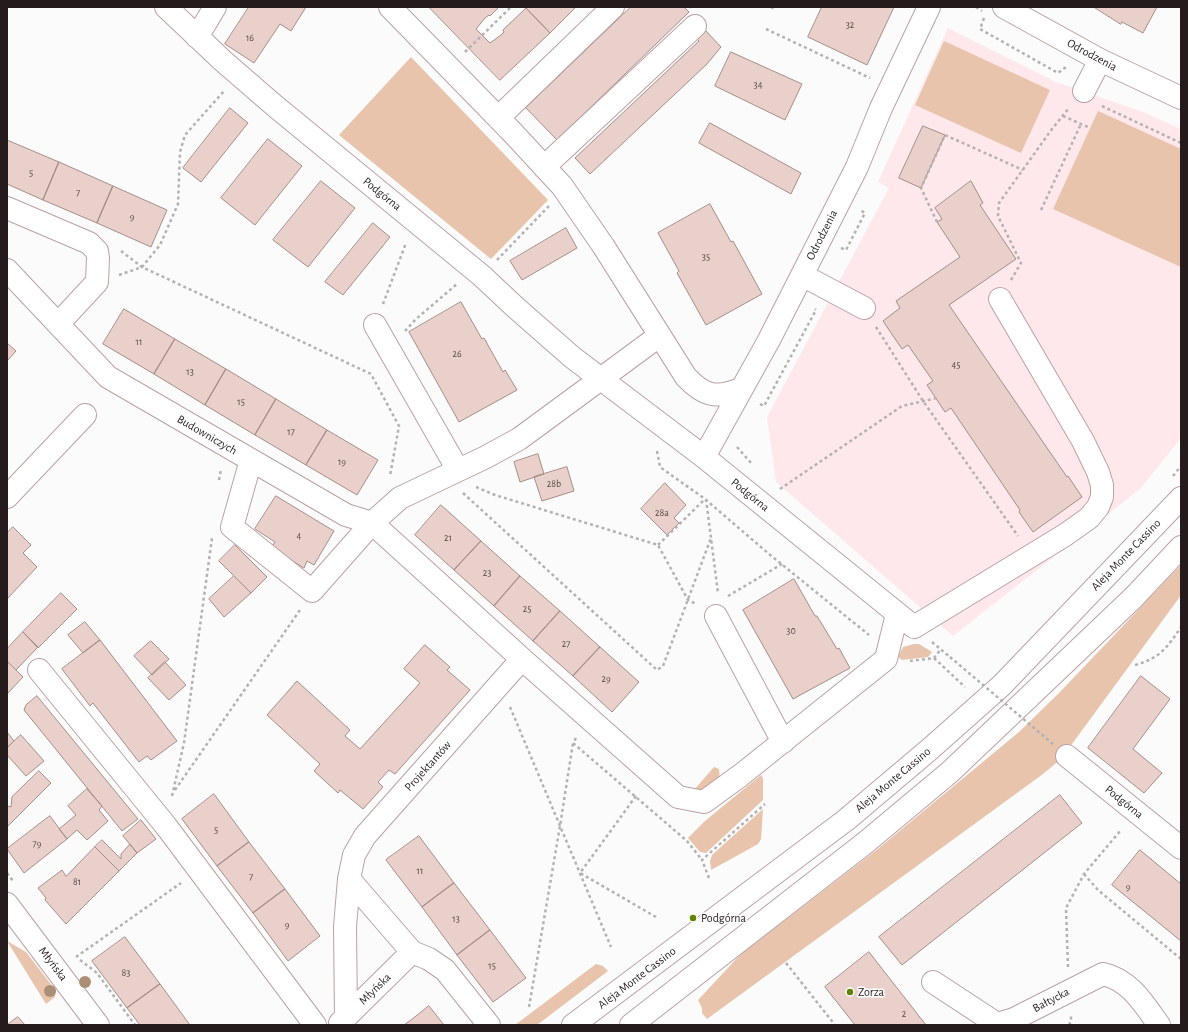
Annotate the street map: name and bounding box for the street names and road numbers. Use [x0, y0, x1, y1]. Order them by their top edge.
street label: Odrodzenia [1064, 36, 1120, 74]
street label: Podgórna [360, 174, 404, 214]
street label: Odrodzenia [803, 207, 841, 263]
street label: Budowniczych [174, 412, 240, 458]
street label: Podgórna [728, 475, 772, 515]
street label: Aleja Monte Cassino [1088, 516, 1164, 594]
street label: Projektantów [402, 738, 454, 794]
street label: Aleja Monte Cassino [852, 744, 934, 816]
street label: Podgórna [1102, 782, 1146, 822]
street label: Młyńska [35, 944, 71, 984]
street label: Aleja Monte Cassino [595, 944, 679, 1012]
street label: Młyńska [356, 970, 394, 1008]
street label: Bałtycka [1030, 984, 1072, 1016]

